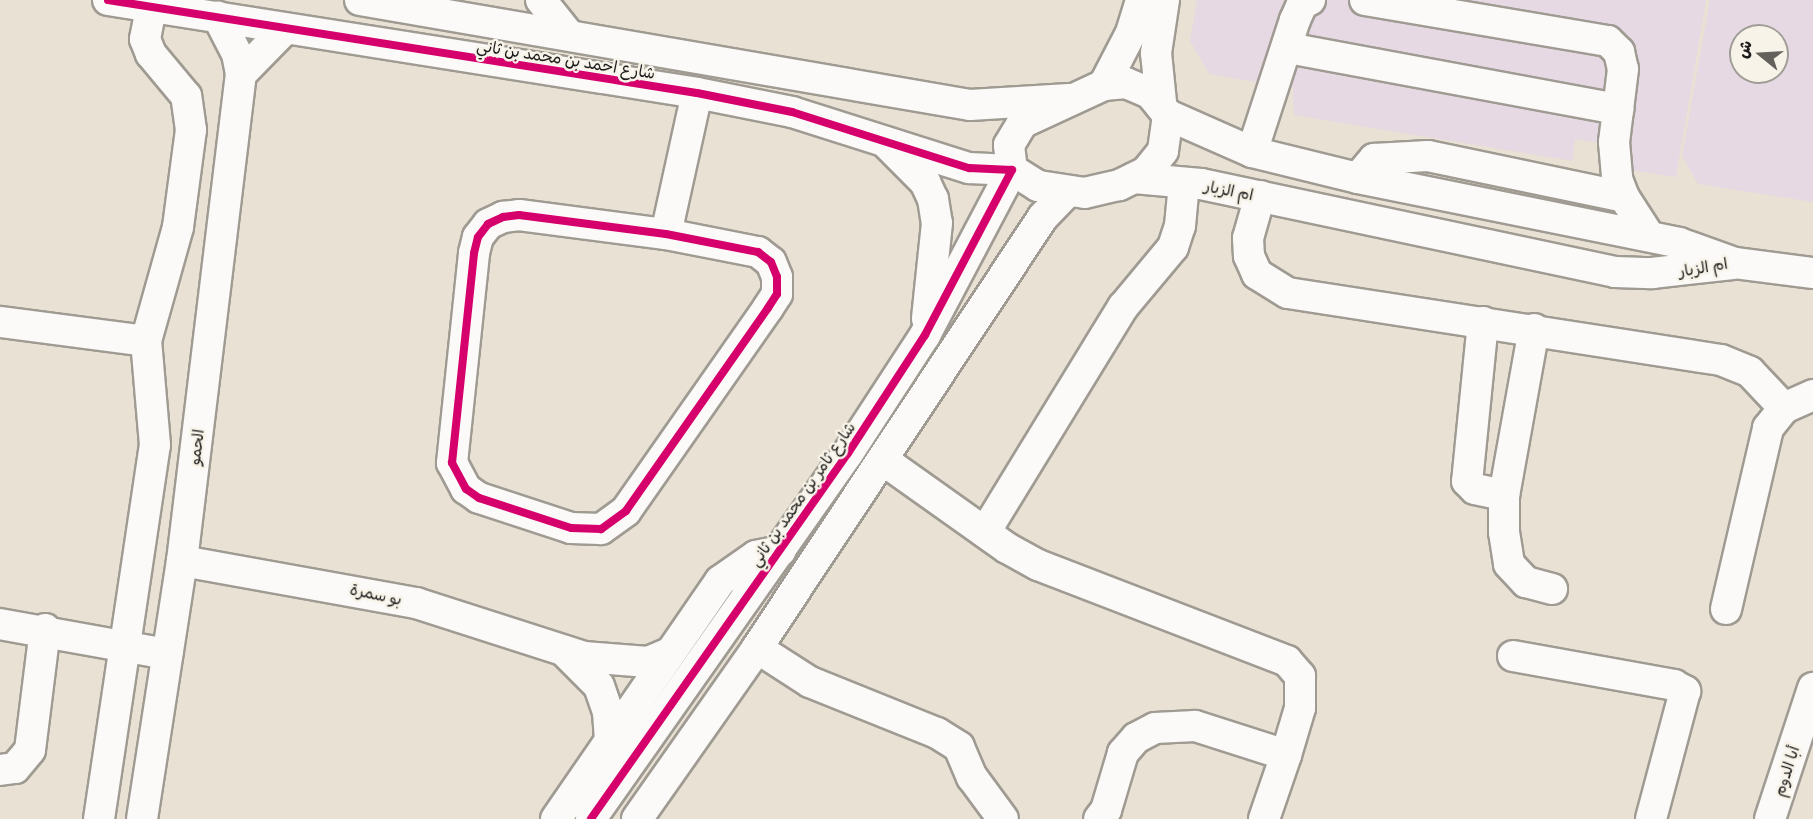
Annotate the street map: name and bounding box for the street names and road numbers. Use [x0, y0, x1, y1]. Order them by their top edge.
street label: شارع احمد بن محمد بن ثاني [475, 35, 657, 83]
street label: ام الزبار [1203, 176, 1255, 204]
street label: ام الزبار [1677, 253, 1729, 281]
street label: شارع ثامر بن محمد بن ثاني [745, 418, 859, 570]
street label: الحمو [184, 428, 208, 466]
street label: بو سمرة [348, 579, 404, 609]
street label: أبا الدوم [1769, 743, 1803, 799]

